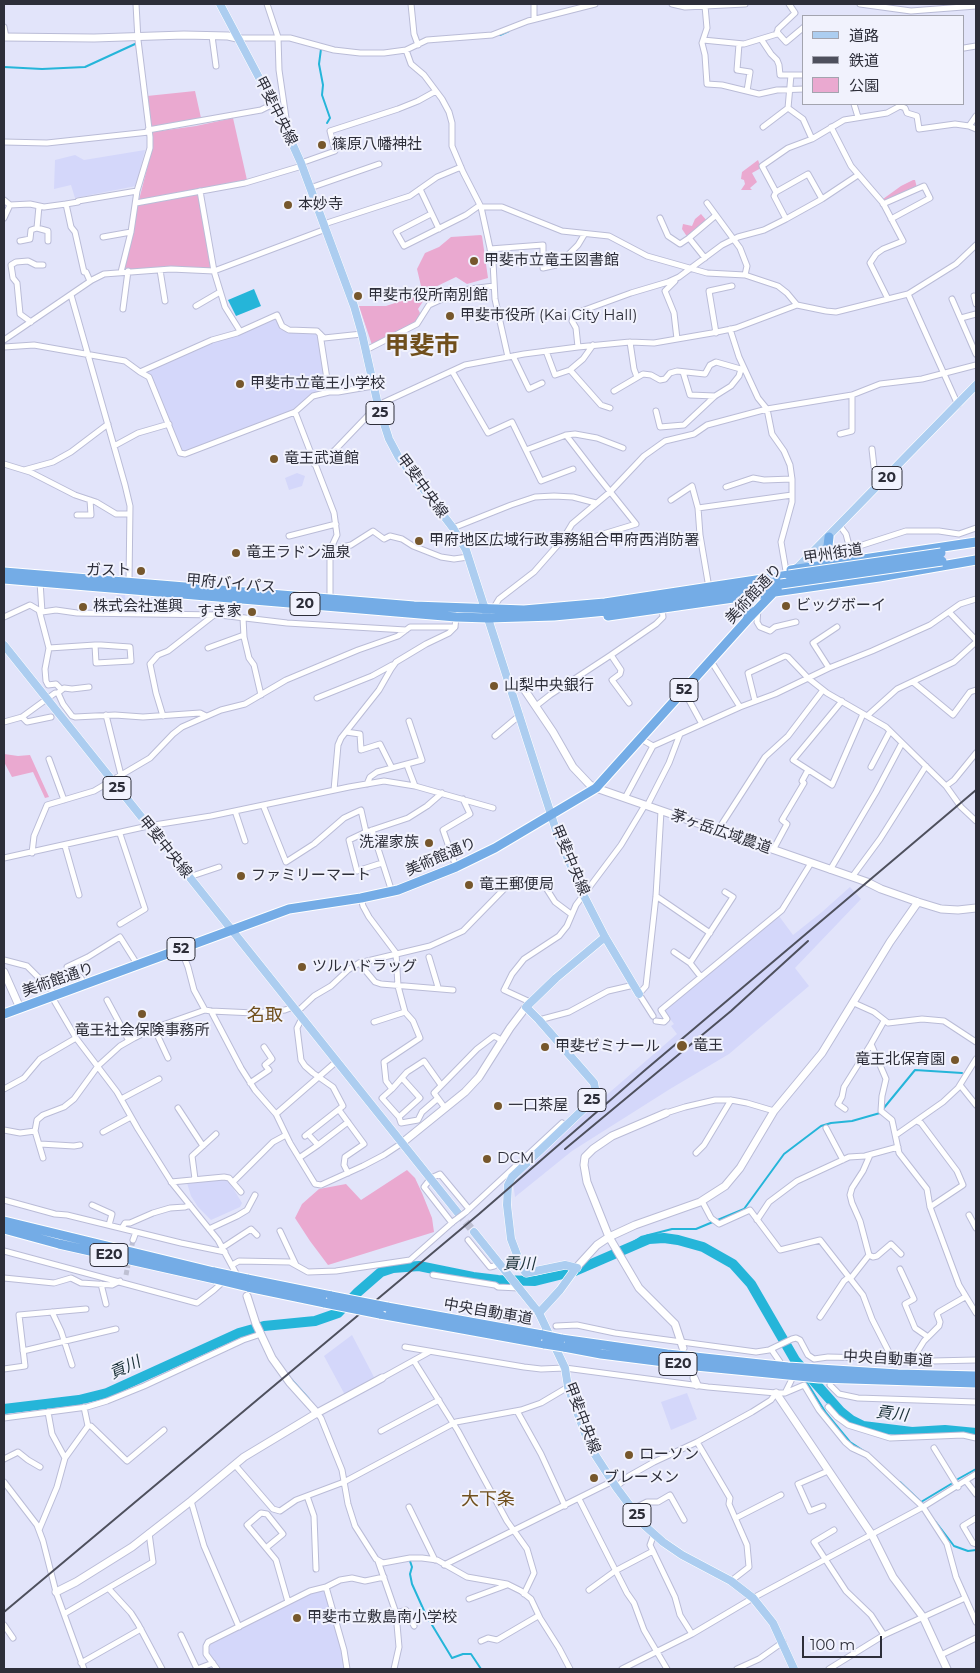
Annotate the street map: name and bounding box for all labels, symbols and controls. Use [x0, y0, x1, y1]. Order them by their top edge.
legend [802, 15, 965, 105]
text: 道路 [849, 26, 879, 45]
text: 鉄道 [849, 51, 879, 70]
street label: 甲斐中央線 [251, 74, 301, 148]
text: 公園 [849, 76, 879, 95]
place label: 篠原八幡神社 [332, 136, 422, 154]
marker: 篠原八幡神社 [316, 139, 328, 151]
place label: 本妙寺 [298, 196, 343, 214]
marker: 本妙寺 [282, 199, 294, 211]
place label: 甲斐市立竜王図書館 [484, 252, 619, 270]
marker: 甲斐市立竜王図書館 [468, 255, 480, 267]
place label: 甲斐市役所南別館 [368, 287, 488, 305]
marker: 甲斐市役所南別館 [352, 290, 364, 302]
place label: 甲斐市役所 (Kai City Hall) [460, 307, 637, 325]
marker: 甲斐市役所 (Kai City Hall) [444, 310, 456, 322]
district label: 甲斐市 [385, 332, 459, 362]
place label: 甲斐市立竜王小学校 [250, 375, 385, 393]
marker: 甲斐市立竜王小学校 [234, 378, 246, 390]
road number: 25 [366, 402, 394, 424]
place label: 竜王武道館 [284, 450, 359, 468]
street label: 甲斐中央線 [393, 450, 451, 522]
marker: 竜王武道館 [268, 453, 280, 465]
road number: 20 [872, 466, 902, 489]
place label: 甲府地区広域行政事務組合甲府西消防署 [429, 532, 699, 550]
marker: 甲府地区広域行政事務組合甲府西消防署 [413, 535, 425, 547]
street label: 甲州街道 [802, 540, 864, 568]
place label: 竜王ラドン温泉 [246, 544, 351, 562]
marker: 竜王ラドン温泉 [230, 547, 242, 559]
street label: 美術館通り [722, 560, 786, 628]
place label: ガスト [86, 562, 131, 580]
marker: ガスト [135, 565, 147, 577]
street label: 甲府バイパス [185, 571, 277, 597]
road number: 20 [290, 592, 320, 616]
place label: ビッグボーイ [796, 597, 886, 615]
place label: 株式会社進興 [93, 598, 183, 616]
marker: ビッグボーイ [780, 600, 792, 612]
marker: 株式会社進興 [77, 601, 89, 613]
place label: すき家 [197, 603, 242, 621]
marker: すき家 [246, 606, 258, 618]
place label: 山梨中央銀行 [504, 677, 594, 695]
road number: 52 [670, 678, 698, 702]
marker: 山梨中央銀行 [488, 680, 500, 692]
road number: 25 [103, 776, 131, 800]
street label: 茅ヶ岳広域農道 [668, 806, 774, 858]
street label: 甲斐中央線 [134, 812, 196, 882]
street label: 甲斐中央線 [547, 822, 593, 898]
place label: 洗濯家族 [359, 834, 419, 852]
street label: 美術館通り [403, 834, 479, 880]
marker: 洗濯家族 [423, 837, 435, 849]
place label: ファミリーマート [251, 867, 371, 885]
marker: ファミリーマート [235, 870, 247, 882]
place label: 竜王郵便局 [479, 876, 554, 894]
marker: 竜王郵便局 [463, 879, 475, 891]
road number: 52 [167, 938, 195, 961]
place label: ツルハドラッグ [312, 958, 417, 976]
street label: 美術館通り [20, 959, 96, 1001]
marker: ツルハドラッグ [296, 961, 308, 973]
district label: 名取 [247, 1005, 283, 1027]
marker: 竜王社会保険事務所 [136, 1008, 148, 1020]
place label: 竜王社会保険事務所 [75, 1022, 209, 1040]
place label: 竜王 [693, 1037, 723, 1055]
place label: 甲斐ゼミナール [555, 1038, 660, 1056]
marker: 竜王 [675, 1039, 689, 1053]
marker: 甲斐ゼミナール [539, 1041, 551, 1053]
place label: 竜王北保育園 [855, 1051, 945, 1069]
marker: 竜王北保育園 [949, 1054, 961, 1066]
road number: 25 [578, 1088, 606, 1112]
place label: 一口茶屋 [508, 1097, 568, 1115]
marker: 一口茶屋 [492, 1100, 504, 1112]
place label: DCM [497, 1150, 534, 1168]
marker: DCM [481, 1153, 493, 1165]
road number: E20 [90, 1244, 128, 1266]
water label: 貢川 [503, 1254, 535, 1274]
street label: 中央自動車道 [442, 1295, 534, 1329]
street label: 中央自動車道 [843, 1348, 933, 1370]
road number: E20 [659, 1352, 697, 1376]
water label: 貢川 [106, 1353, 144, 1383]
street label: 甲斐中央線 [560, 1380, 604, 1456]
water label: 貢川 [875, 1403, 909, 1425]
place label: ローソン [639, 1446, 699, 1464]
marker: ローソン [623, 1449, 635, 1461]
place label: ブレーメン [604, 1469, 679, 1487]
marker: ブレーメン [588, 1472, 600, 1484]
district label: 大下条 [461, 1489, 515, 1511]
road number: 25 [623, 1504, 651, 1526]
place label: 甲斐市立敷島南小学校 [307, 1609, 457, 1627]
marker: 甲斐市立敷島南小学校 [291, 1612, 303, 1624]
scale bar [805, 1626, 885, 1658]
text: 100 m [810, 1635, 855, 1654]

